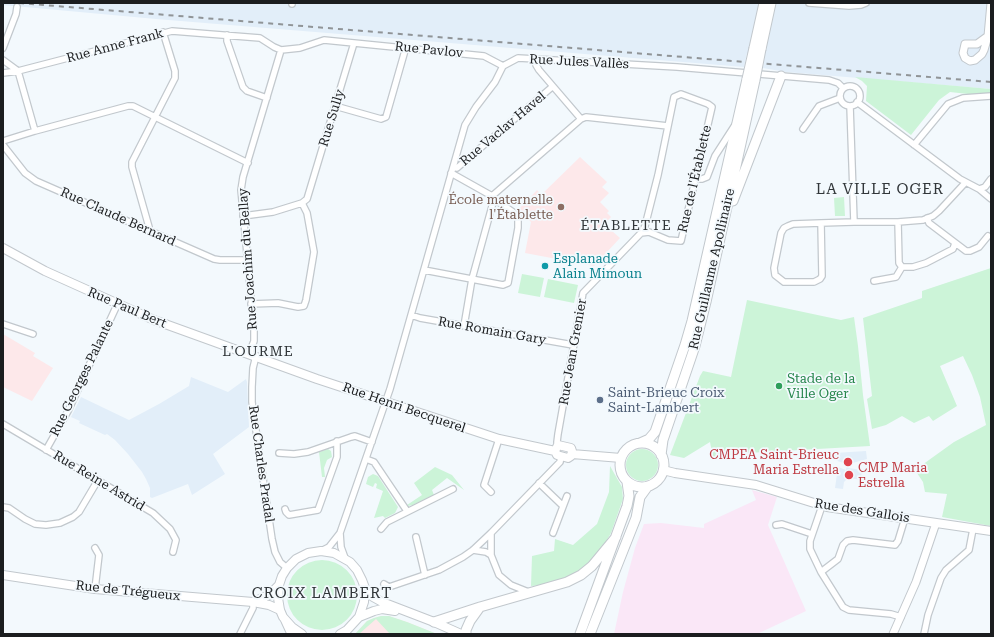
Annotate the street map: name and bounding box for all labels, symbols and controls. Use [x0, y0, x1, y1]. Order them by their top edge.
street label: Rue Anne Frank [65, 26, 165, 66]
street label: Rue Pavlov [394, 39, 464, 61]
street label: Rue Jules Vallès [529, 52, 629, 72]
street label: Rue Sully [316, 87, 348, 149]
street label: Rue Vaclav Havel [457, 89, 549, 169]
street label: Rue de l'Établette [675, 124, 715, 234]
district label: LA VILLE OGER [816, 181, 944, 199]
street label: Rue Claude Bernard [58, 185, 178, 249]
street label: Rue Guillaume Apollinaire [686, 187, 738, 351]
street label: Rue Joachim du Bellay [235, 188, 261, 330]
place label: École maternelle l'Établette [448, 192, 553, 223]
marker: École maternelle l'Établette [556, 202, 566, 212]
district label: ÉTABLETTE [580, 218, 672, 234]
place label: Esplanade Alain Mimoun [553, 251, 642, 282]
marker: Esplanade Alain Mimoun [540, 261, 550, 271]
street label: Rue Paul Bert [85, 284, 169, 332]
street label: Rue Jean Grenier [556, 298, 590, 406]
street label: Rue Romain Gary [437, 314, 547, 348]
street label: Rue Georges Palante [47, 317, 117, 439]
district label: L'OURME [222, 344, 294, 360]
place label: Stade de la Ville Oger [787, 371, 855, 402]
street label: Rue Henri Becquerel [340, 380, 468, 436]
marker: Stade de la Ville Oger [774, 381, 784, 391]
place label: Saint-Brieuc Croix Saint-Lambert [608, 385, 725, 416]
marker: Saint-Brieuc Croix Saint-Lambert [595, 395, 605, 405]
street label: Rue Charles Pradal [245, 405, 277, 523]
street label: Rue Reine Astrid [50, 447, 148, 515]
place label: CMPEA Saint-Brieuc Maria Estrella [709, 447, 839, 478]
marker: CMPEA Saint-Brieuc Maria Estrella [842, 456, 854, 468]
place label: CMP Maria Estrella [858, 460, 927, 491]
marker: CMP Maria Estrella [843, 469, 855, 481]
street label: Rue des Gallois [813, 496, 911, 526]
street label: Rue de Trégueux [75, 578, 181, 604]
district label: CROIX LAMBERT [252, 585, 392, 603]

